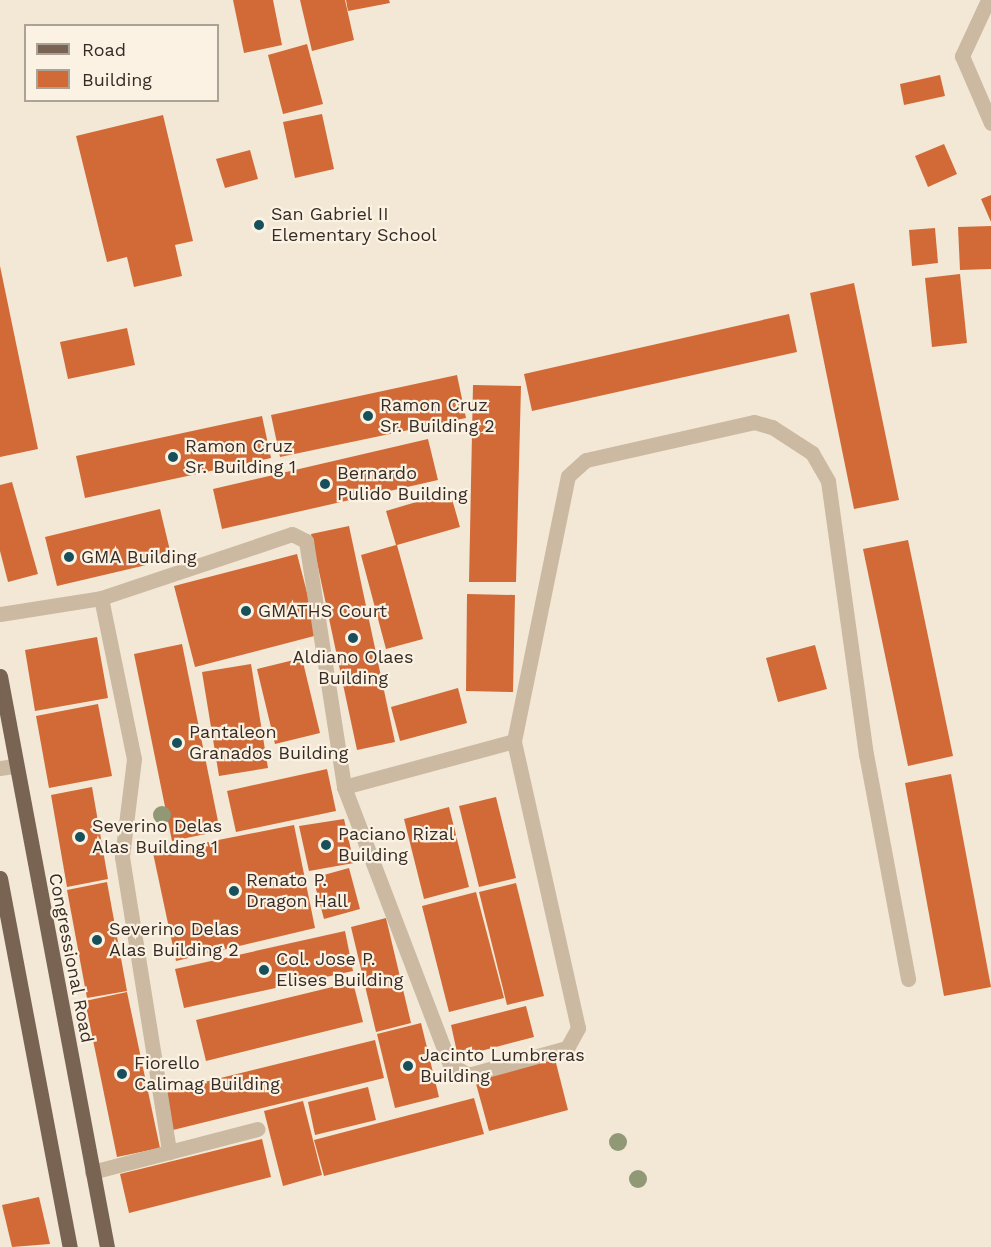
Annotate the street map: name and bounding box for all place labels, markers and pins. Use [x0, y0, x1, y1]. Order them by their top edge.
place label: San Gabriel II Elementary School [271, 204, 437, 246]
marker: San Gabriel II Elementary School [252, 218, 266, 232]
place label: Ramon Cruz Sr. Building 2 [380, 395, 495, 438]
marker: Ramon Cruz Sr. Building 2 [361, 409, 375, 423]
place label: Ramon Cruz Sr. Building 1 [185, 436, 296, 478]
marker: Ramon Cruz Sr. Building 1 [166, 450, 180, 464]
place label: Bernardo Pulido Building [337, 463, 468, 506]
marker: Bernardo Pulido Building [318, 477, 332, 491]
place label: GMA Building [81, 546, 197, 568]
marker: GMA Building [62, 550, 76, 564]
place label: GMATHS Court [258, 600, 387, 622]
marker: GMATHS Court [239, 604, 253, 618]
marker: Aldiano Olaes Building [346, 631, 360, 645]
place label: Aldiano Olaes Building [293, 647, 413, 690]
place label: Pantaleon Granados Building [189, 722, 348, 764]
marker: Pantaleon Granados Building [170, 736, 184, 750]
place label: Severino Delas Alas Building 1 [92, 816, 222, 858]
place label: Paciano Rizal Building [338, 824, 454, 866]
marker: Severino Delas Alas Building 1 [73, 830, 87, 844]
marker: Paciano Rizal Building [319, 838, 333, 852]
place label: Renato P. Dragon Hall [246, 870, 348, 912]
marker: Renato P. Dragon Hall [227, 884, 241, 898]
place label: Severino Delas Alas Building 2 [109, 919, 239, 962]
marker: Severino Delas Alas Building 2 [90, 933, 104, 947]
place label: Col. Jose P. Elises Building [276, 949, 403, 992]
marker: Col. Jose P. Elises Building [257, 963, 271, 977]
place label: Jacinto Lumbreras Building [420, 1045, 585, 1088]
place label: Fiorello Calimag Building [134, 1053, 280, 1096]
marker: Jacinto Lumbreras Building [401, 1059, 415, 1073]
marker: Fiorello Calimag Building [115, 1067, 129, 1081]

